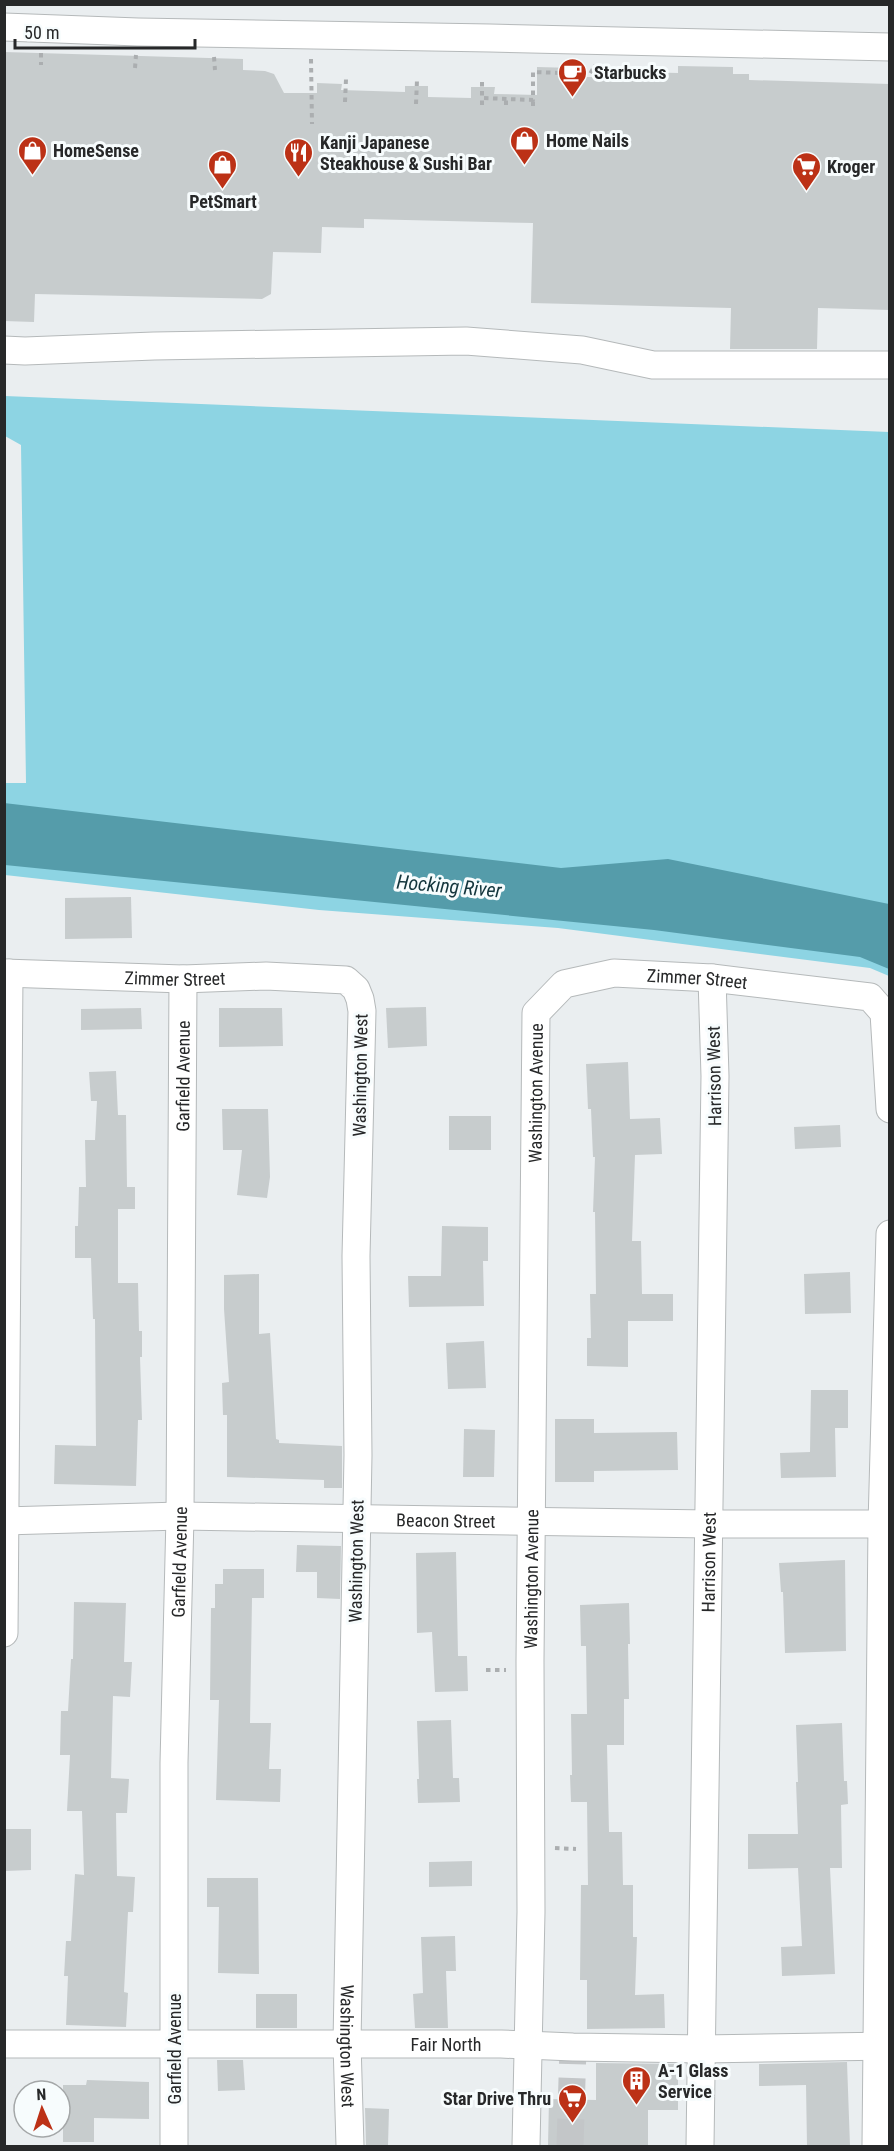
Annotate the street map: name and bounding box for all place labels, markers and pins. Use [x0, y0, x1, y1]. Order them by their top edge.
cafe icon: Starbucks [557, 56, 589, 98]
place label: Starbucks [594, 62, 667, 83]
shop icon: Home Nails [509, 124, 541, 166]
place label: Home Nails [546, 130, 629, 151]
place label: Kanji Japanese Steakhouse & Sushi Bar [320, 132, 492, 174]
shop icon: HomeSense [16, 134, 48, 176]
restaurant icon: Kanji Japanese Steakhouse & Sushi Bar [283, 136, 315, 178]
place label: HomeSense [53, 140, 139, 161]
shop icon: PetSmart [207, 148, 239, 190]
supermarket icon: Kroger [790, 150, 822, 192]
place label: Kroger [827, 156, 875, 177]
place label: PetSmart [189, 191, 257, 212]
place label: A-1 Glass Service [658, 2060, 728, 2102]
building icon: A-1 Glass Service [621, 2064, 653, 2106]
supermarket icon: Star Drive Thru [556, 2082, 588, 2124]
place label: Star Drive Thru [443, 2088, 551, 2109]

